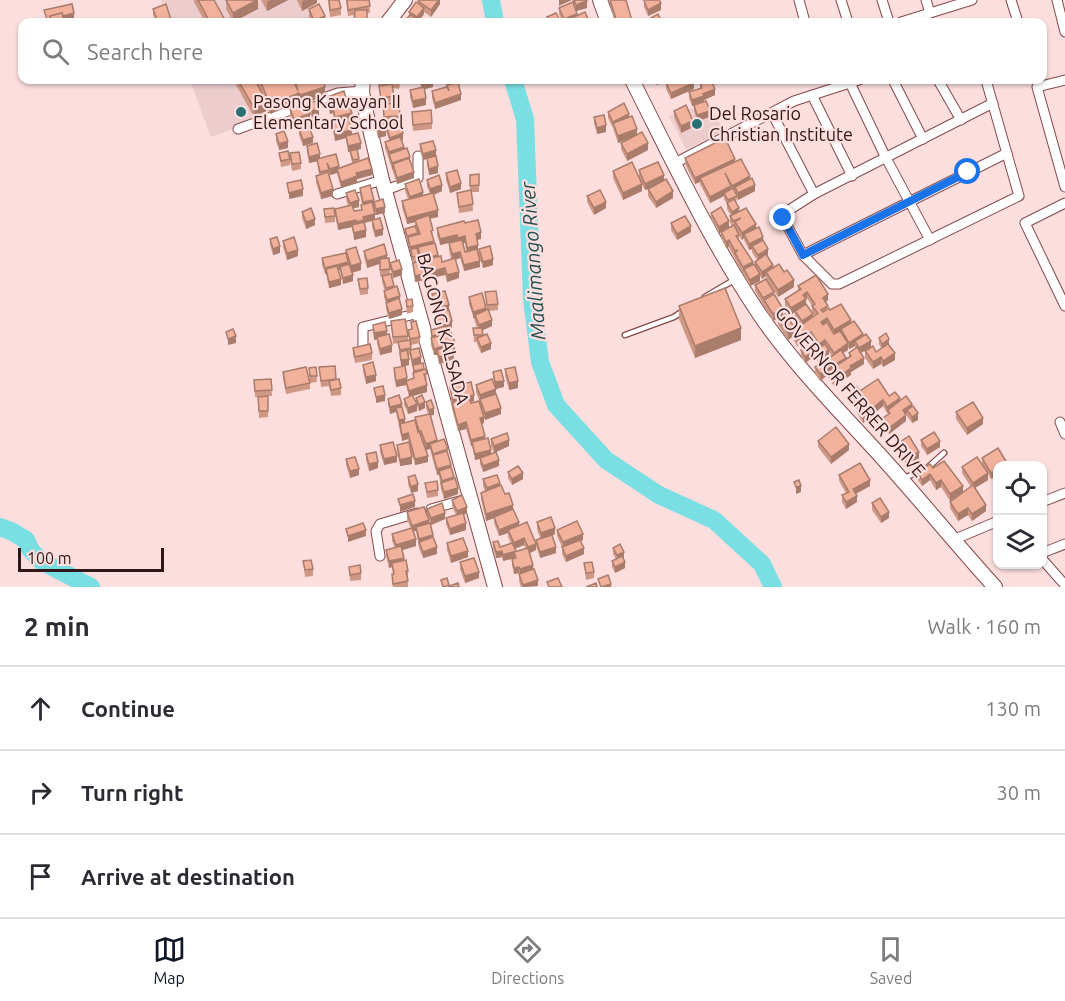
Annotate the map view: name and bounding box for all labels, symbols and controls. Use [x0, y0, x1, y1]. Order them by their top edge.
search box [18, 18, 1047, 84]
icon: search [39, 35, 72, 68]
text: Search here [87, 39, 203, 64]
place label: Pasong Kawayan II Elementary School [253, 91, 404, 132]
place label: Del Rosario Christian Institute [709, 103, 853, 144]
marker: Pasong Kawayan II Elementary School [234, 105, 248, 119]
marker: Del Rosario Christian Institute [690, 117, 704, 131]
route start [954, 158, 980, 184]
water label: Maalimango River [515, 180, 550, 341]
route end [769, 204, 795, 230]
street label: BAGONG KALSADA [414, 251, 474, 407]
street label: GOVERNOR FERRER DRIVE [772, 302, 930, 480]
map controls [993, 461, 1047, 569]
button: locate [993, 461, 1047, 515]
button: layers [993, 515, 1047, 569]
scale bar [18, 545, 164, 572]
text: 100 m [27, 549, 72, 567]
text: 2 min [24, 612, 90, 641]
text: Walk · 160 m [928, 615, 1041, 638]
icon: ahead [24, 692, 57, 725]
text: Continue [81, 696, 175, 721]
text: 130 m [985, 697, 1041, 720]
icon: right [24, 776, 57, 809]
text: Turn right [81, 780, 183, 805]
text: 30 m [997, 781, 1041, 804]
icon: arrive [24, 860, 57, 893]
text: Arrive at destination [81, 864, 295, 889]
tab: Map [153, 933, 186, 987]
tab: Directions [491, 933, 564, 987]
tab: Saved [870, 933, 912, 987]

